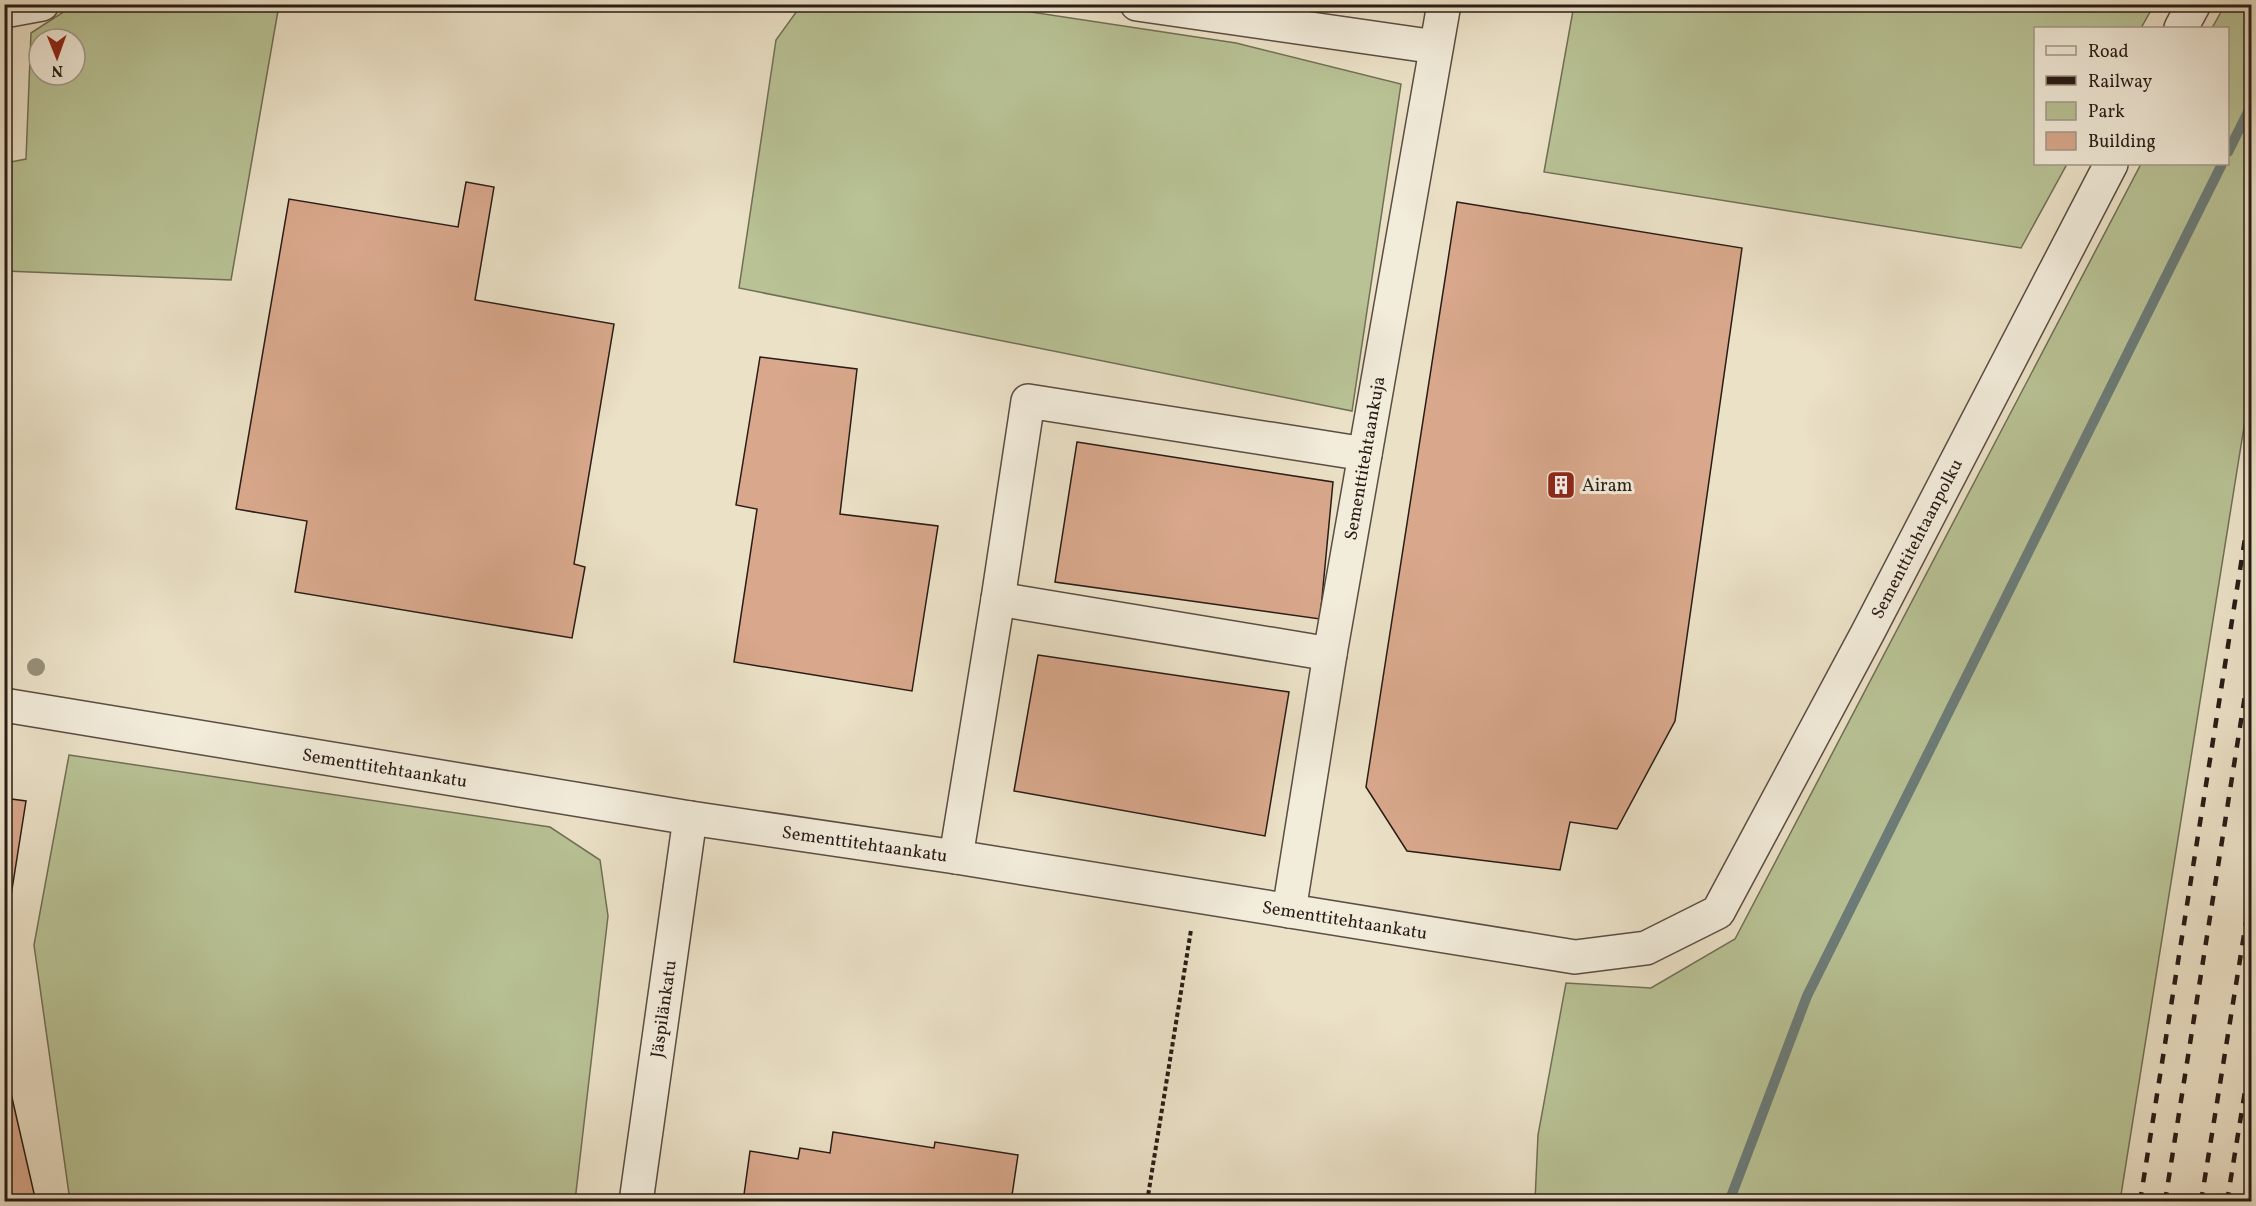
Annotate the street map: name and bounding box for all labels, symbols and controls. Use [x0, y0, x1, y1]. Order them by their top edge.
north arrow [27, 27, 87, 87]
legend [2034, 27, 2229, 165]
text: Road [2088, 40, 2129, 65]
text: N [51, 59, 63, 81]
text: Railway [2088, 70, 2152, 95]
text: Park [2088, 100, 2125, 125]
text: Building [2088, 130, 2156, 155]
street label: Sementtitehtaankuja [1339, 375, 1392, 542]
street label: Sementtitehtaanpolku [1866, 455, 1970, 624]
building icon: Airam [1545, 469, 1577, 501]
place label: Airam [1582, 474, 1633, 499]
street label: Sementtitehtaankatu [300, 743, 469, 795]
street label: Sementtitehtaankatu [780, 821, 949, 870]
street label: Sementtitehtaankatu [1260, 896, 1429, 947]
street label: Jäspilänkatu [645, 959, 684, 1060]

